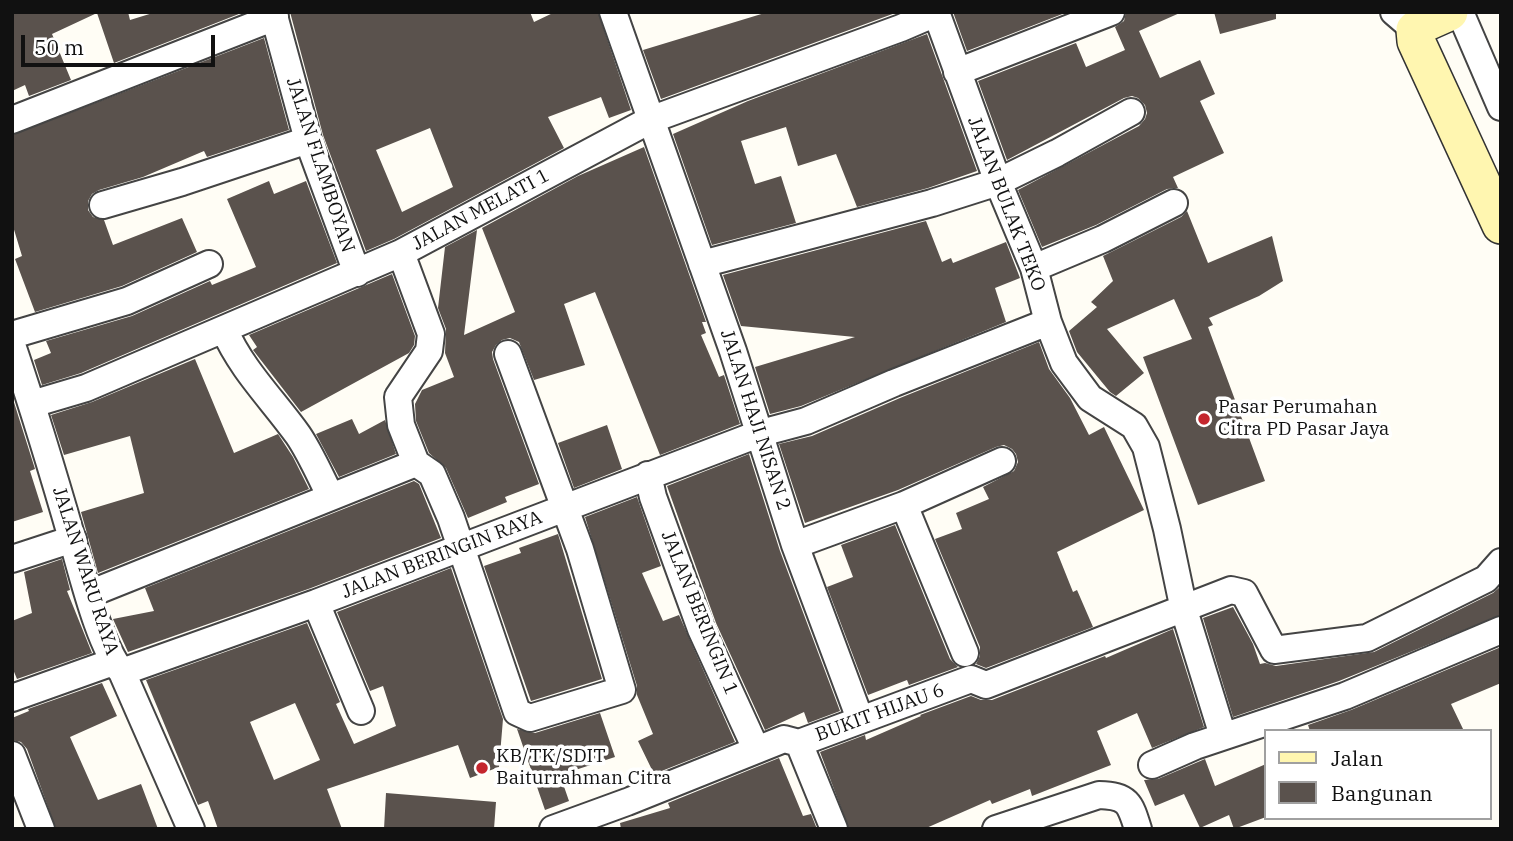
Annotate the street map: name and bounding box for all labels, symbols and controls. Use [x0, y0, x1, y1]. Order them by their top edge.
scale bar [24, 21, 219, 65]
text: 50 m [34, 33, 84, 61]
street label: JALAN FLAMBOYAN [281, 75, 359, 255]
street label: JALAN BULAK TEKO [962, 114, 1050, 294]
street label: JALAN MELATI 1 [409, 164, 553, 256]
street label: JALAN HAJI NISAN 2 [715, 327, 795, 513]
place label: Pasar Perumahan Citra PD Pasar Jaya [1218, 397, 1389, 441]
marker: Pasar Perumahan Citra PD Pasar Jaya [1196, 411, 1212, 427]
street label: JALAN WARU RAYA [47, 484, 123, 658]
street label: JALAN BERINGIN RAYA [339, 506, 545, 604]
street label: JALAN BERINGIN 1 [656, 528, 742, 698]
street label: BUKIT HIJAU 6 [812, 679, 948, 747]
legend [1264, 729, 1492, 820]
text: Jalan [1331, 744, 1383, 772]
place label: KB/TK/SDIT Baiturrahman Citra [496, 746, 671, 790]
marker: KB/TK/SDIT Baiturrahman Citra [474, 760, 490, 776]
text: Bangunan [1331, 779, 1433, 807]

